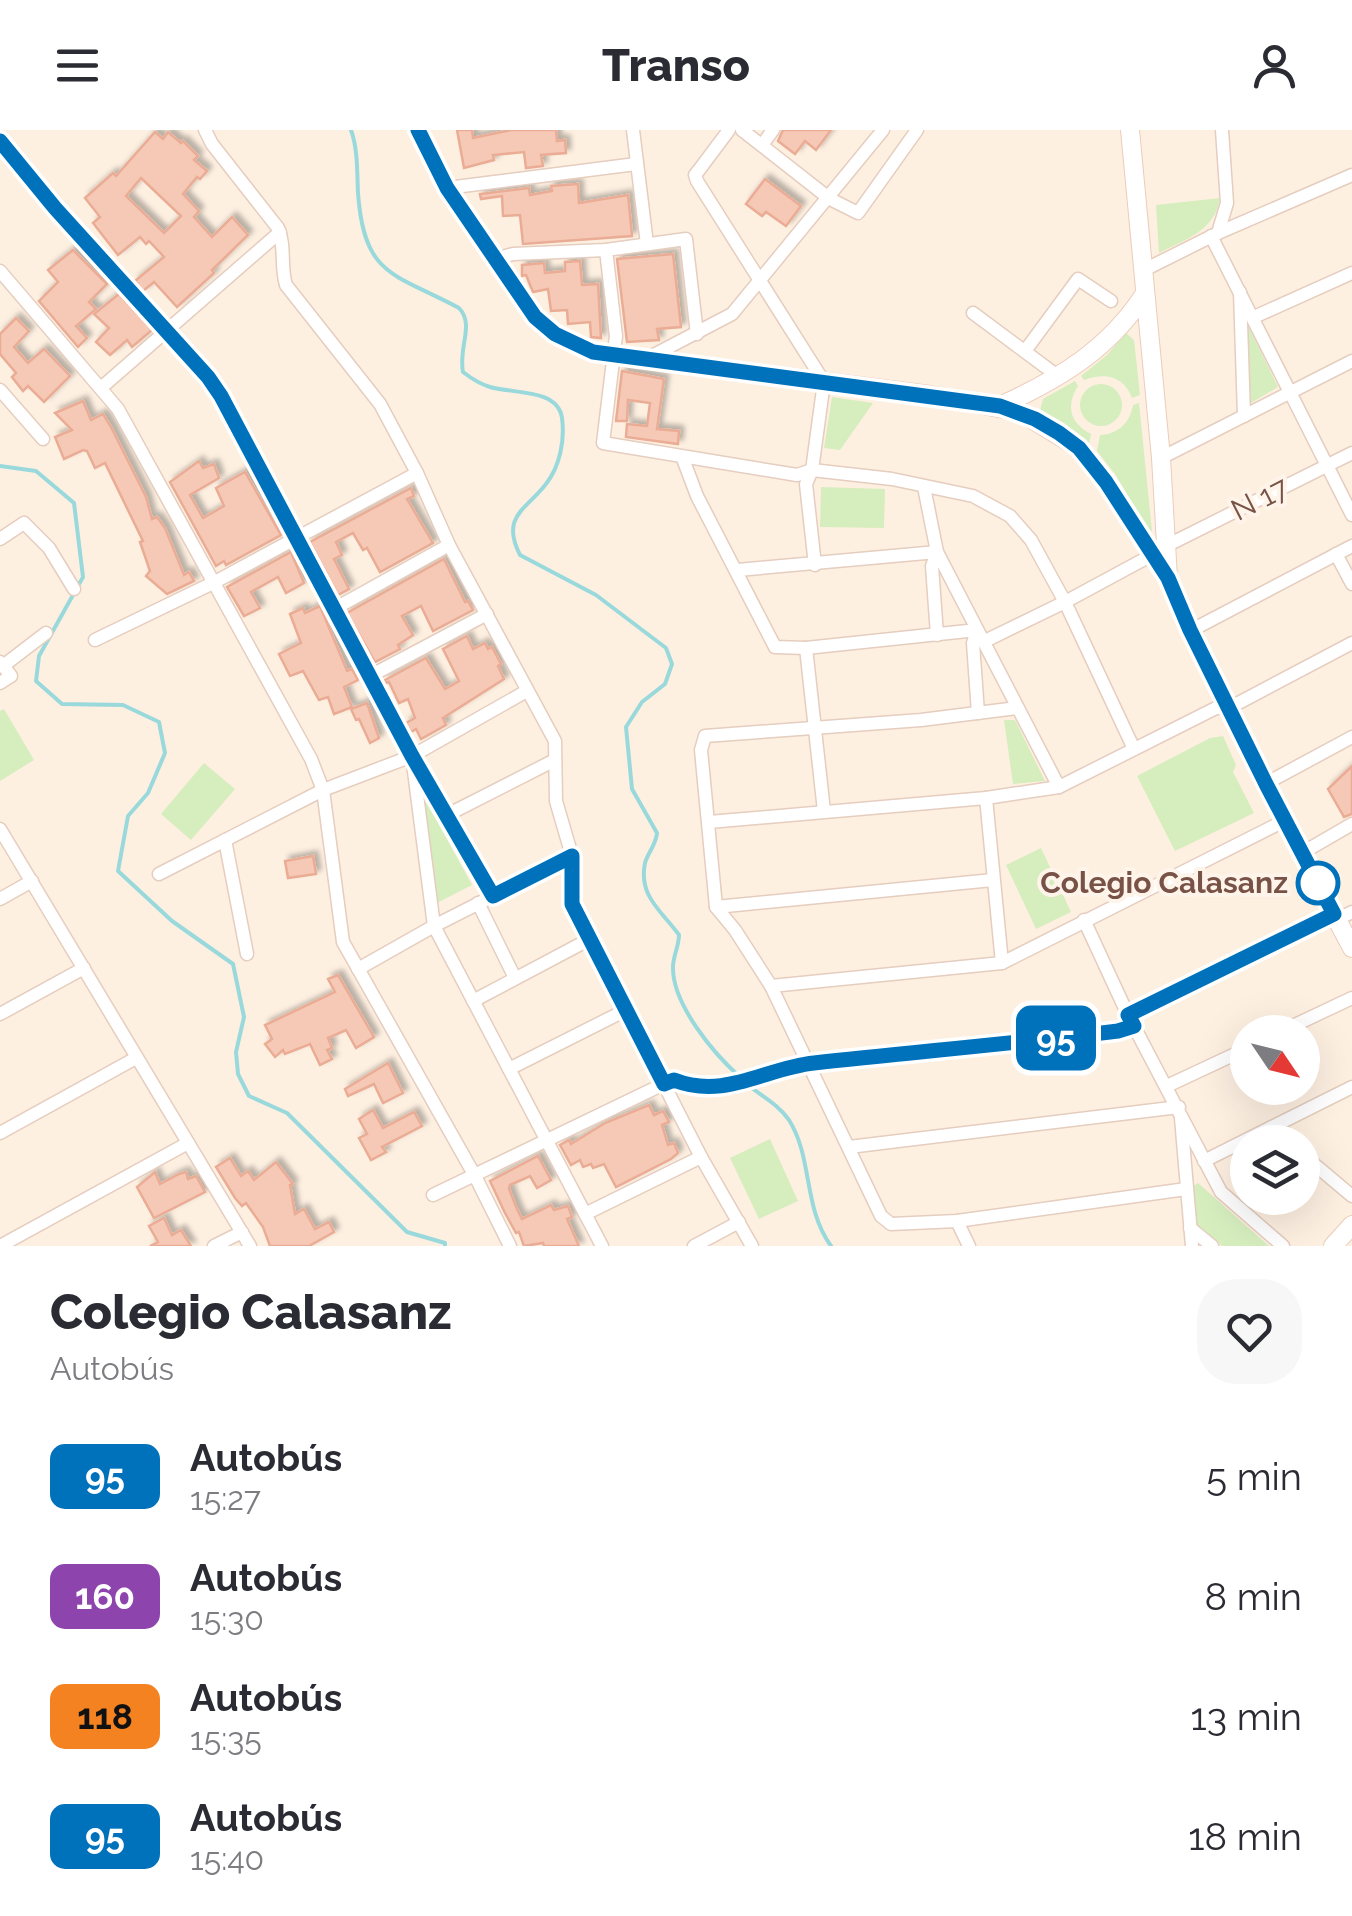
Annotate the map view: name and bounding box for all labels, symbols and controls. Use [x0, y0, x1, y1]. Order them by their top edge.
icon: menu [50, 38, 105, 93]
icon: person [1247, 38, 1302, 93]
text: Transo [602, 39, 750, 92]
street label: N 17 [1225, 469, 1294, 528]
marker: Colegio Calasanz [1297, 862, 1339, 904]
place label: Colegio Calasanz [1040, 865, 1288, 900]
line badge: 95 [1011, 1006, 1101, 1070]
north arrow [1230, 1015, 1320, 1105]
map controls [1230, 1015, 1320, 1215]
text: 95 [1036, 1018, 1076, 1059]
button: layers [1230, 1125, 1320, 1215]
button: heart [1197, 1279, 1302, 1384]
text: Colegio Calasanz [50, 1284, 452, 1340]
text: Autobús [50, 1350, 174, 1387]
text: Autobús [190, 1435, 342, 1480]
text: 5 min [1206, 1454, 1302, 1499]
text: 95 [85, 1456, 125, 1497]
text: 15:27 [190, 1480, 261, 1517]
text: Autobús [190, 1555, 342, 1600]
text: 8 min [1204, 1574, 1302, 1619]
text: 160 [75, 1576, 135, 1617]
text: 15:30 [190, 1600, 264, 1637]
text: Autobús [190, 1675, 342, 1720]
text: 13 min [1190, 1694, 1302, 1739]
text: 118 [77, 1696, 133, 1737]
text: 15:35 [190, 1720, 262, 1757]
text: Autobús [190, 1795, 342, 1840]
text: 18 min [1188, 1814, 1302, 1859]
text: 95 [85, 1816, 125, 1857]
text: 15:40 [190, 1840, 264, 1877]

